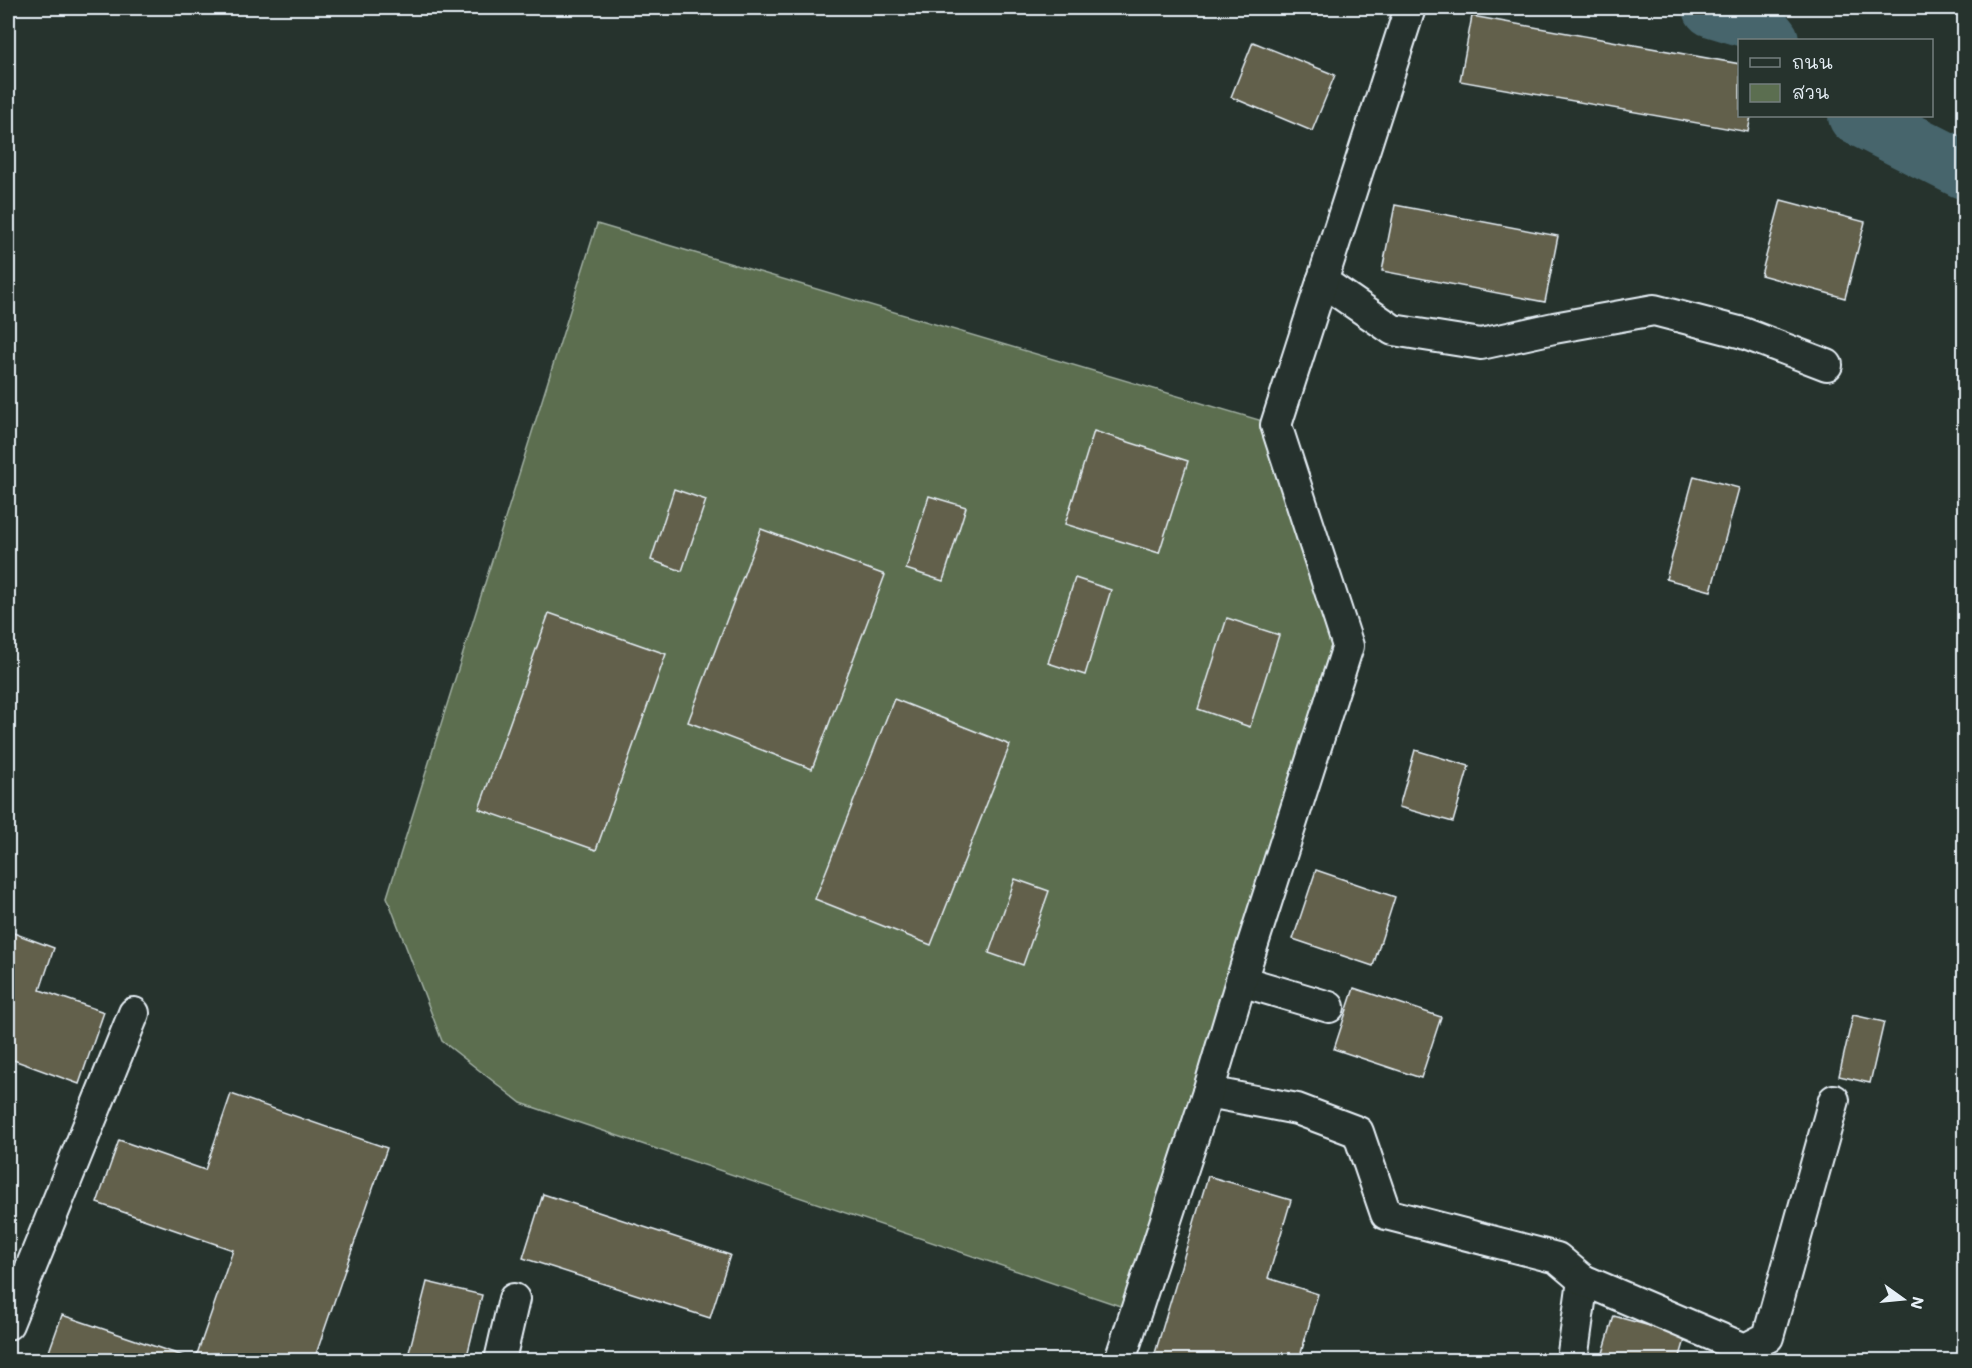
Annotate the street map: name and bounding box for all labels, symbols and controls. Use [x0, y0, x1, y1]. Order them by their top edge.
legend [1738, 39, 1933, 117]
text: ถนน [1792, 50, 1833, 74]
text: สวน [1792, 80, 1829, 104]
north arrow [1873, 1269, 1933, 1329]
text: N [1906, 1294, 1930, 1312]

